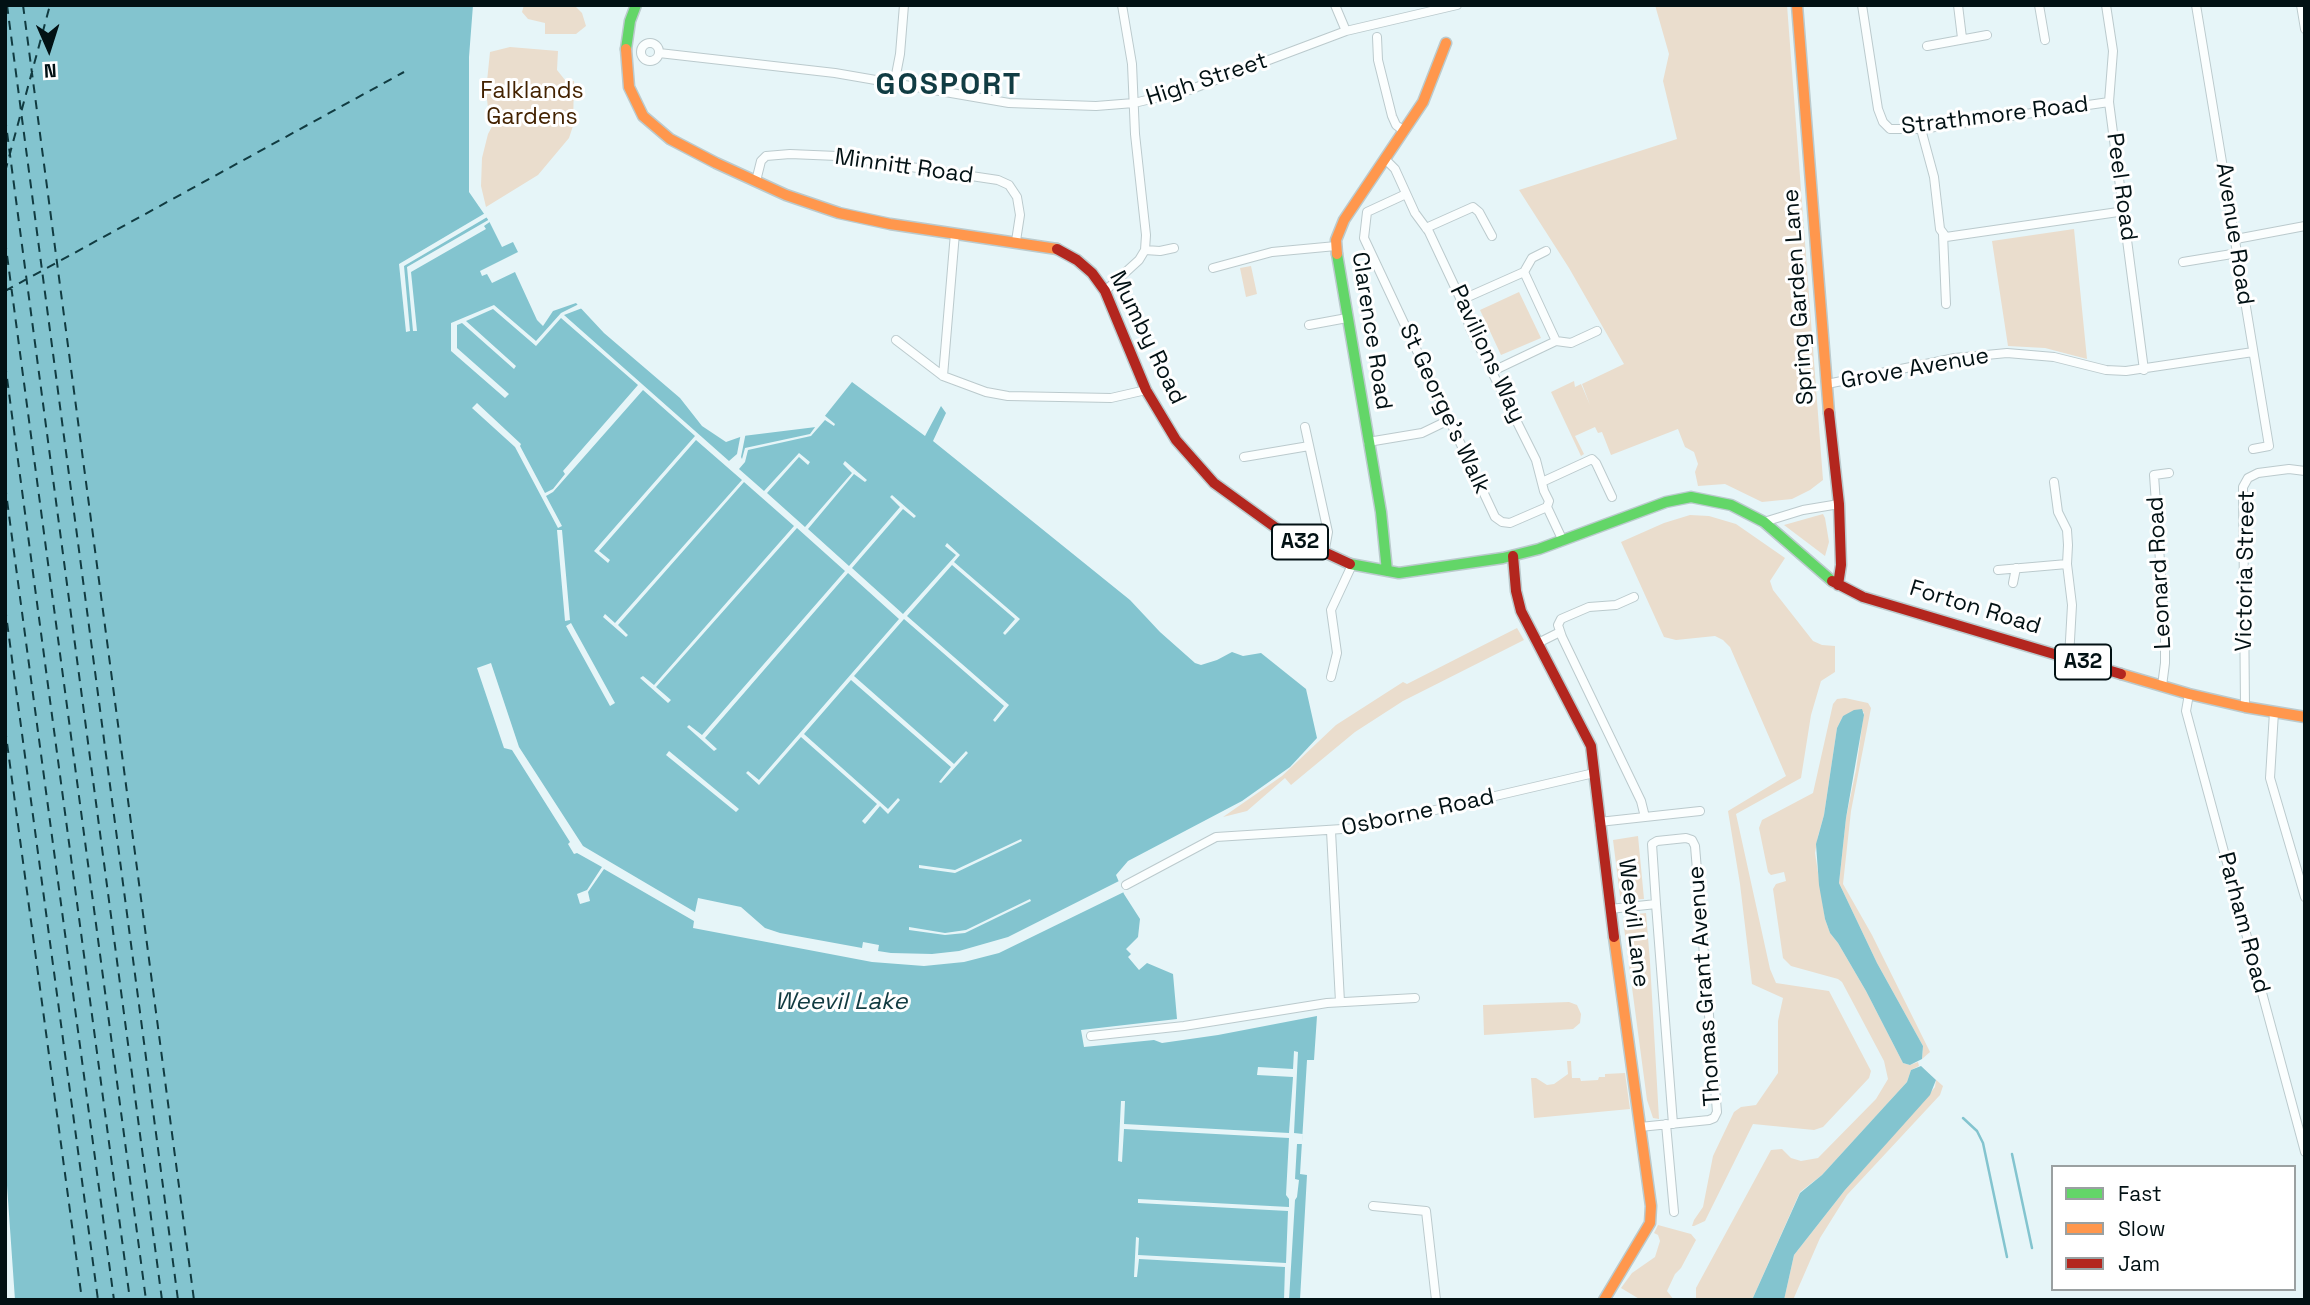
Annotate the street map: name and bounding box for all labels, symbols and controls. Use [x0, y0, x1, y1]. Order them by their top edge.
north arrow [14, 14, 84, 84]
street label: High Street [1143, 47, 1271, 113]
text: N [43, 58, 57, 83]
district label: GOSPORT [876, 68, 1022, 104]
park label: Falklands Gardens [480, 78, 584, 132]
street label: Strathmore Road [1900, 91, 2090, 141]
street label: Peel Road [2100, 131, 2142, 243]
street label: Minnitt Road [833, 144, 975, 190]
street label: Avenue Road [2209, 161, 2259, 307]
street label: Spring Garden Lane [1778, 188, 1820, 406]
street label: Clarence Road [1345, 250, 1397, 412]
street label: Mumby Road [1103, 267, 1191, 409]
street label: Pavilions Way [1443, 281, 1531, 427]
street label: St George's Walk [1393, 320, 1495, 498]
street label: Grove Avenue [1839, 342, 1991, 396]
street label: Victoria Street [2231, 490, 2261, 652]
street label: Leonard Road [2142, 496, 2178, 650]
road number: A32 [1272, 524, 1328, 560]
street label: Forton Road [1906, 575, 2044, 641]
road number: A32 [2055, 644, 2111, 680]
street label: Osborne Road [1339, 783, 1497, 843]
street label: Parham Road [2211, 849, 2275, 997]
street label: Weevil Lane [1611, 857, 1655, 989]
street label: Thomas Grant Avenue [1683, 865, 1727, 1107]
water label: Weevil Lake [775, 988, 907, 1016]
legend [2051, 1165, 2296, 1291]
text: Fast [2118, 1180, 2162, 1207]
text: Slow [2118, 1215, 2166, 1242]
text: Jam [2118, 1250, 2160, 1277]

